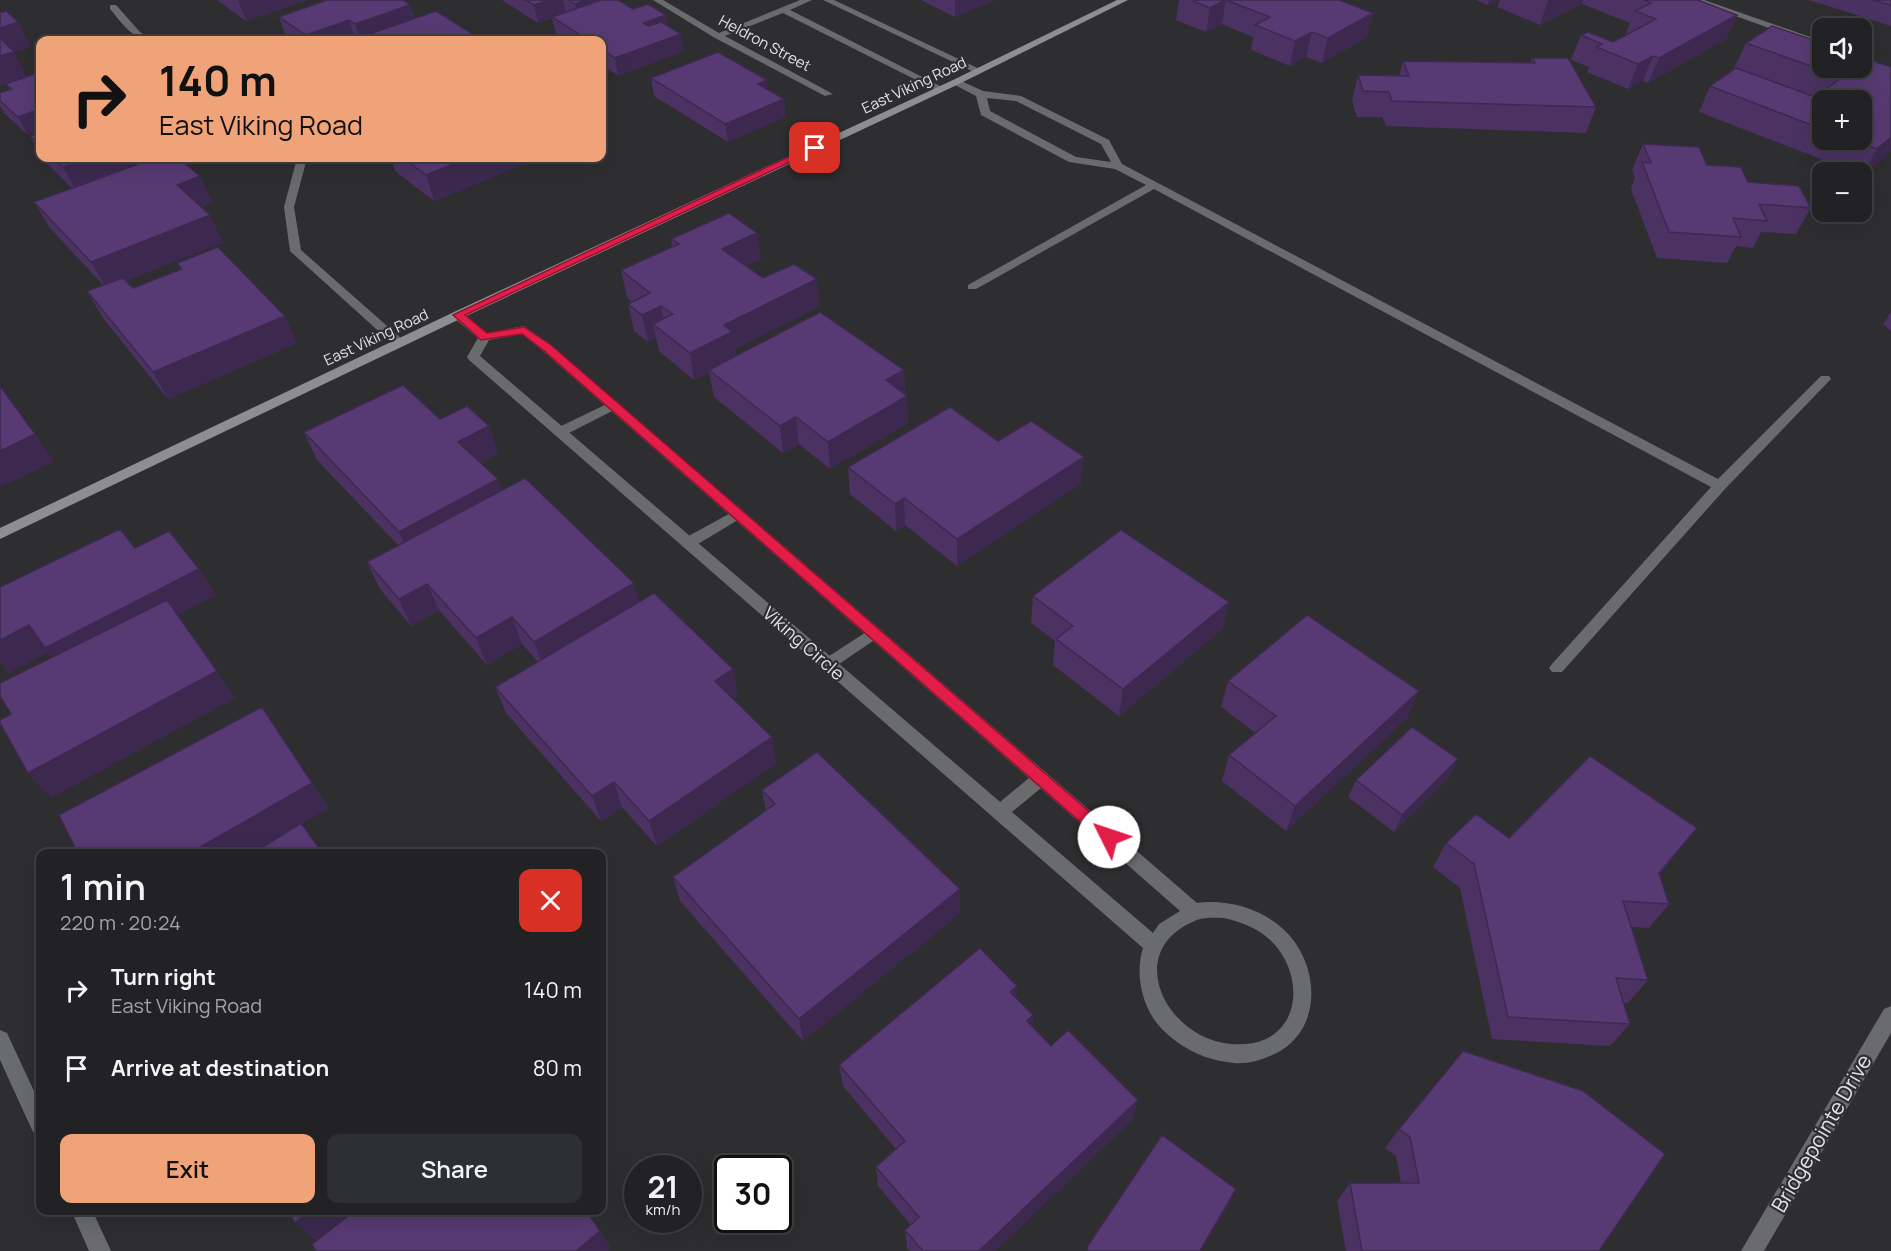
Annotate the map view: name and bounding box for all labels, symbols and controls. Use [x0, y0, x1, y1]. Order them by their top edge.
street label: Heldron Street [715, 10, 815, 76]
map controls [1812, 18, 1872, 222]
button: sound [1812, 18, 1872, 78]
text: 140 m [159, 51, 277, 109]
street label: East Viking Road [858, 52, 970, 118]
icon: right [60, 60, 138, 138]
button: + [1812, 90, 1872, 150]
text: East Viking Road [159, 106, 363, 143]
pin [789, 122, 840, 173]
icon: arrive [798, 131, 831, 164]
button: − [1812, 162, 1872, 222]
street label: East Viking Road [320, 304, 432, 370]
street label: Viking Circle [758, 601, 850, 685]
position arrow [1077, 805, 1141, 869]
text: 1 min [60, 862, 146, 911]
button: close [519, 869, 582, 932]
text: 220 m · 20:24 [60, 909, 181, 936]
text: Turn right [111, 962, 216, 992]
icon: right [60, 974, 93, 1007]
text: 140 m [524, 975, 582, 1005]
text: East Viking Road [111, 992, 262, 1019]
street label: Bridgepointe Drive [1764, 1049, 1878, 1217]
icon: arrive [60, 1052, 93, 1085]
text: Arrive at destination [111, 1053, 329, 1083]
text: 80 m [533, 1053, 582, 1083]
button: Exit [60, 1134, 315, 1203]
button: Share [327, 1134, 582, 1203]
speed limit sign: 30 [714, 1155, 792, 1233]
text: 21 [647, 1166, 679, 1207]
text: km/h [646, 1199, 680, 1220]

